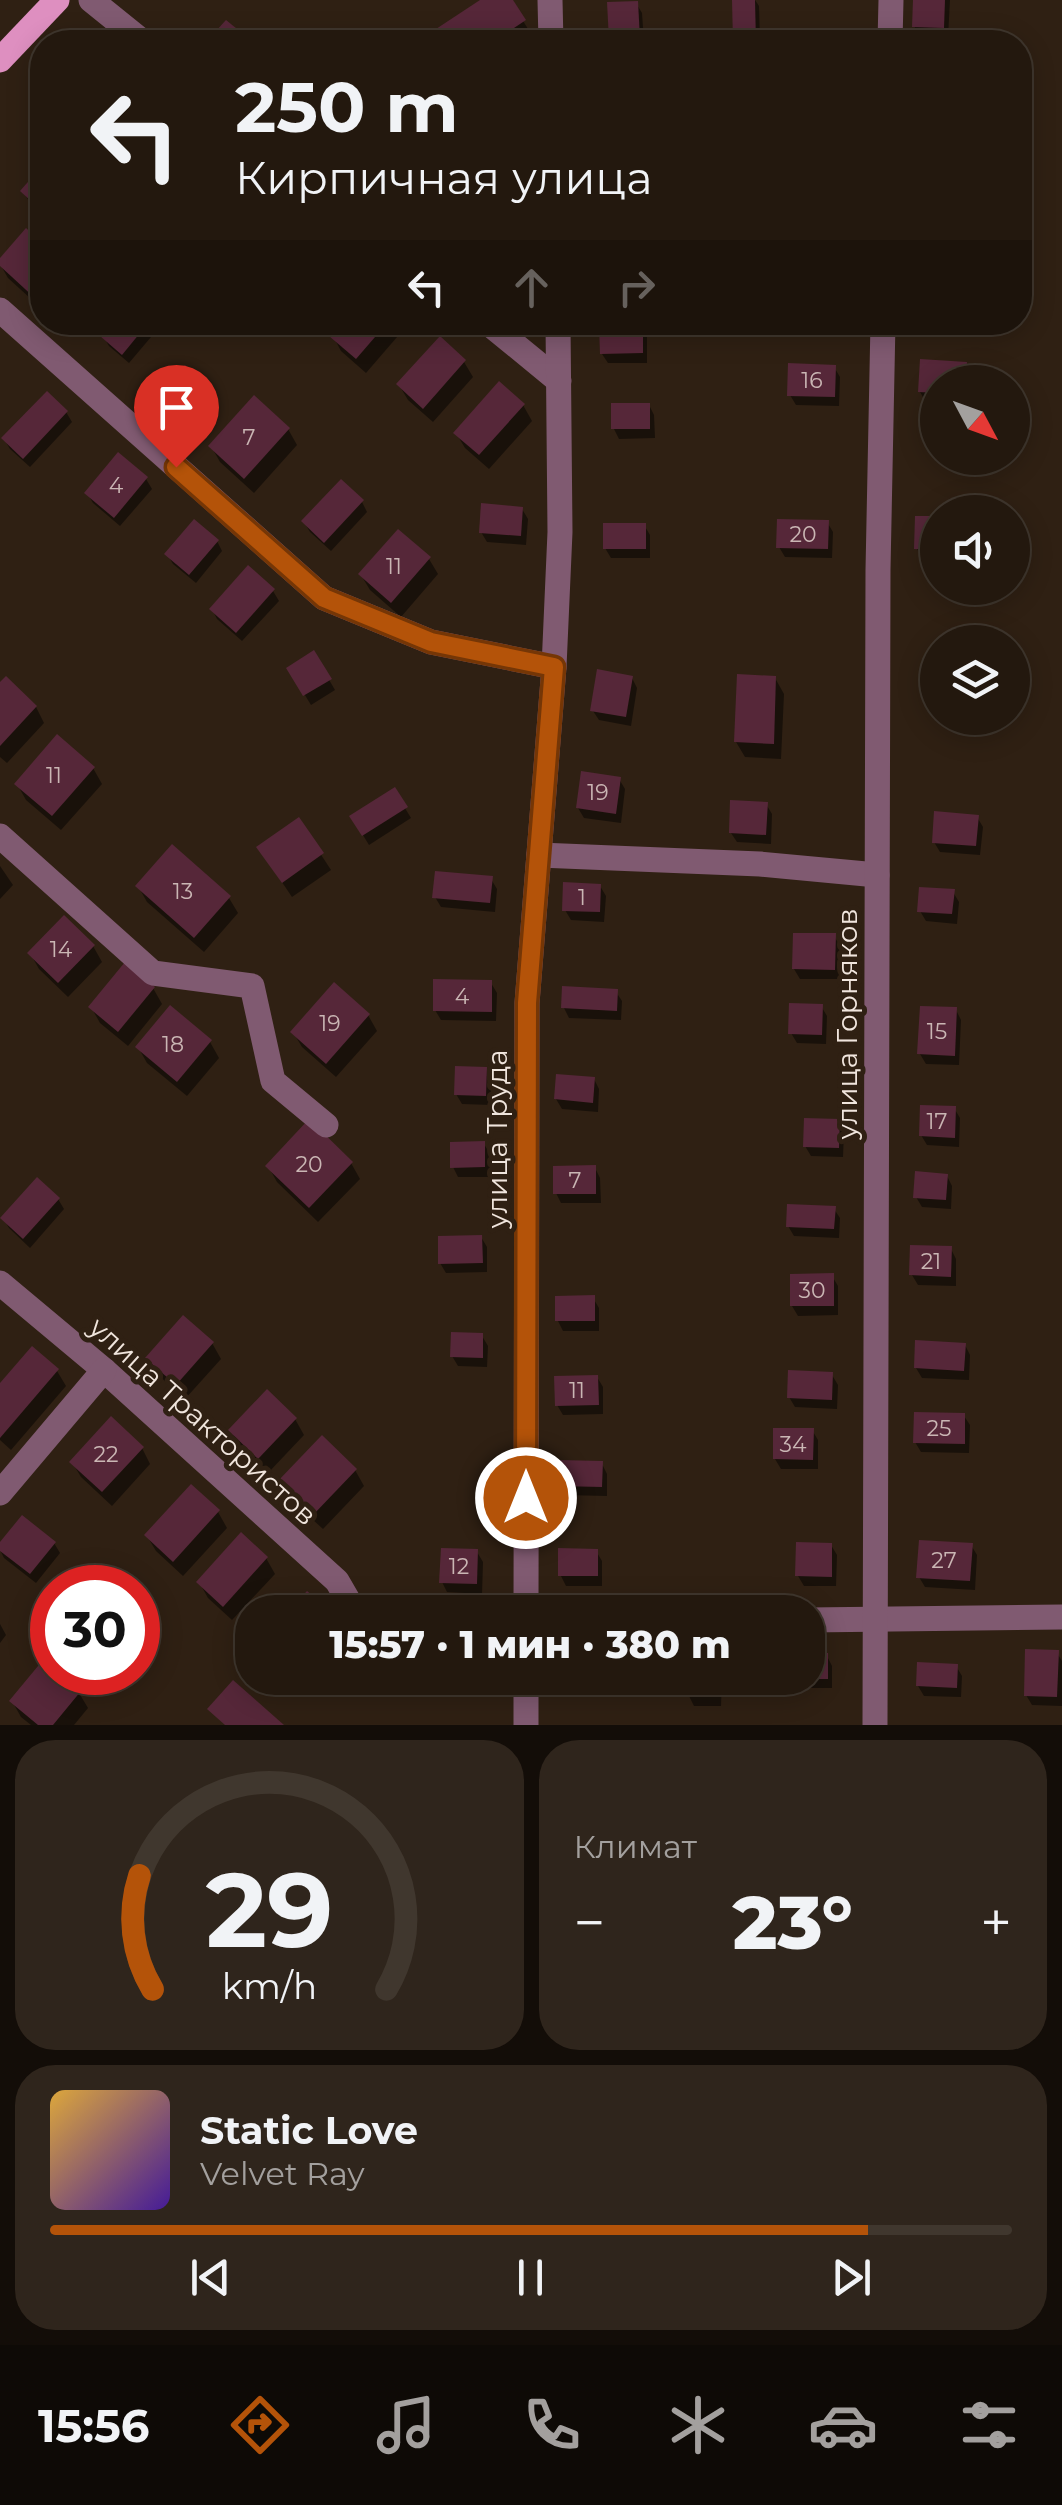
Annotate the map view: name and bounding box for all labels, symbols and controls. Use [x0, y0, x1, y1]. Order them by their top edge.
text: 250 m [235, 64, 459, 150]
icon: left [70, 70, 200, 200]
text: Кирпичная улица [235, 150, 652, 205]
icon: left [399, 260, 454, 315]
icon: ahead [504, 260, 559, 315]
icon: right [609, 260, 664, 315]
pin [134, 365, 219, 468]
north arrow [920, 365, 1030, 475]
map controls [920, 365, 1030, 735]
house number: 16 [801, 367, 823, 394]
icon: arrive [149, 380, 204, 435]
house number: 7 [243, 424, 256, 451]
house number: 4 [109, 472, 124, 499]
button: sound [920, 495, 1030, 605]
house number: 20 [789, 521, 817, 548]
house number: 11 [386, 553, 402, 580]
button: layers [920, 625, 1030, 735]
house number: 11 [46, 762, 62, 789]
house number: 19 [587, 779, 609, 806]
house number: 13 [173, 878, 193, 905]
house number: 1 [578, 884, 586, 911]
street label: улица Горняков [830, 909, 864, 1140]
house number: 14 [50, 936, 73, 963]
house number: 4 [455, 983, 470, 1010]
house number: 19 [319, 1010, 341, 1037]
house number: 15 [927, 1018, 947, 1045]
house number: 18 [162, 1031, 184, 1058]
street label: улица Труда [480, 1049, 514, 1230]
house number: 17 [927, 1108, 947, 1135]
house number: 20 [295, 1151, 323, 1178]
house number: 7 [569, 1167, 582, 1194]
house number: 21 [921, 1248, 941, 1275]
house number: 30 [799, 1277, 825, 1304]
street label: улица Трактористов [82, 1309, 324, 1532]
house number: 11 [569, 1377, 585, 1404]
house number: 25 [927, 1415, 951, 1442]
house number: 34 [780, 1431, 807, 1458]
house number: 22 [94, 1441, 119, 1468]
position arrow [474, 1446, 578, 1550]
house number: 27 [931, 1547, 957, 1574]
house number: 12 [449, 1553, 469, 1580]
speed limit sign: 30 [30, 1565, 160, 1695]
text: 15:57 · 1 мин · 380 m [329, 1621, 731, 1668]
text: Климат [574, 1827, 697, 1866]
text: 29 [205, 1846, 333, 1973]
text: 23° [733, 1876, 853, 1968]
text: − [574, 1889, 605, 1956]
text: + [980, 1889, 1012, 1956]
text: km/h [222, 1964, 317, 2008]
text: Static Love [200, 2107, 418, 2154]
text: Velvet Ray [200, 2154, 365, 2193]
icon: previous [183, 2250, 238, 2305]
icon: pause [503, 2250, 558, 2305]
icon: next [824, 2250, 879, 2305]
icon: directions [225, 2390, 295, 2460]
icon: music [371, 2390, 441, 2460]
icon: phone [517, 2390, 587, 2460]
icon: climate [663, 2390, 733, 2460]
icon: car [808, 2390, 878, 2460]
icon: filters [954, 2390, 1024, 2460]
text: 15:56 [38, 2398, 150, 2453]

